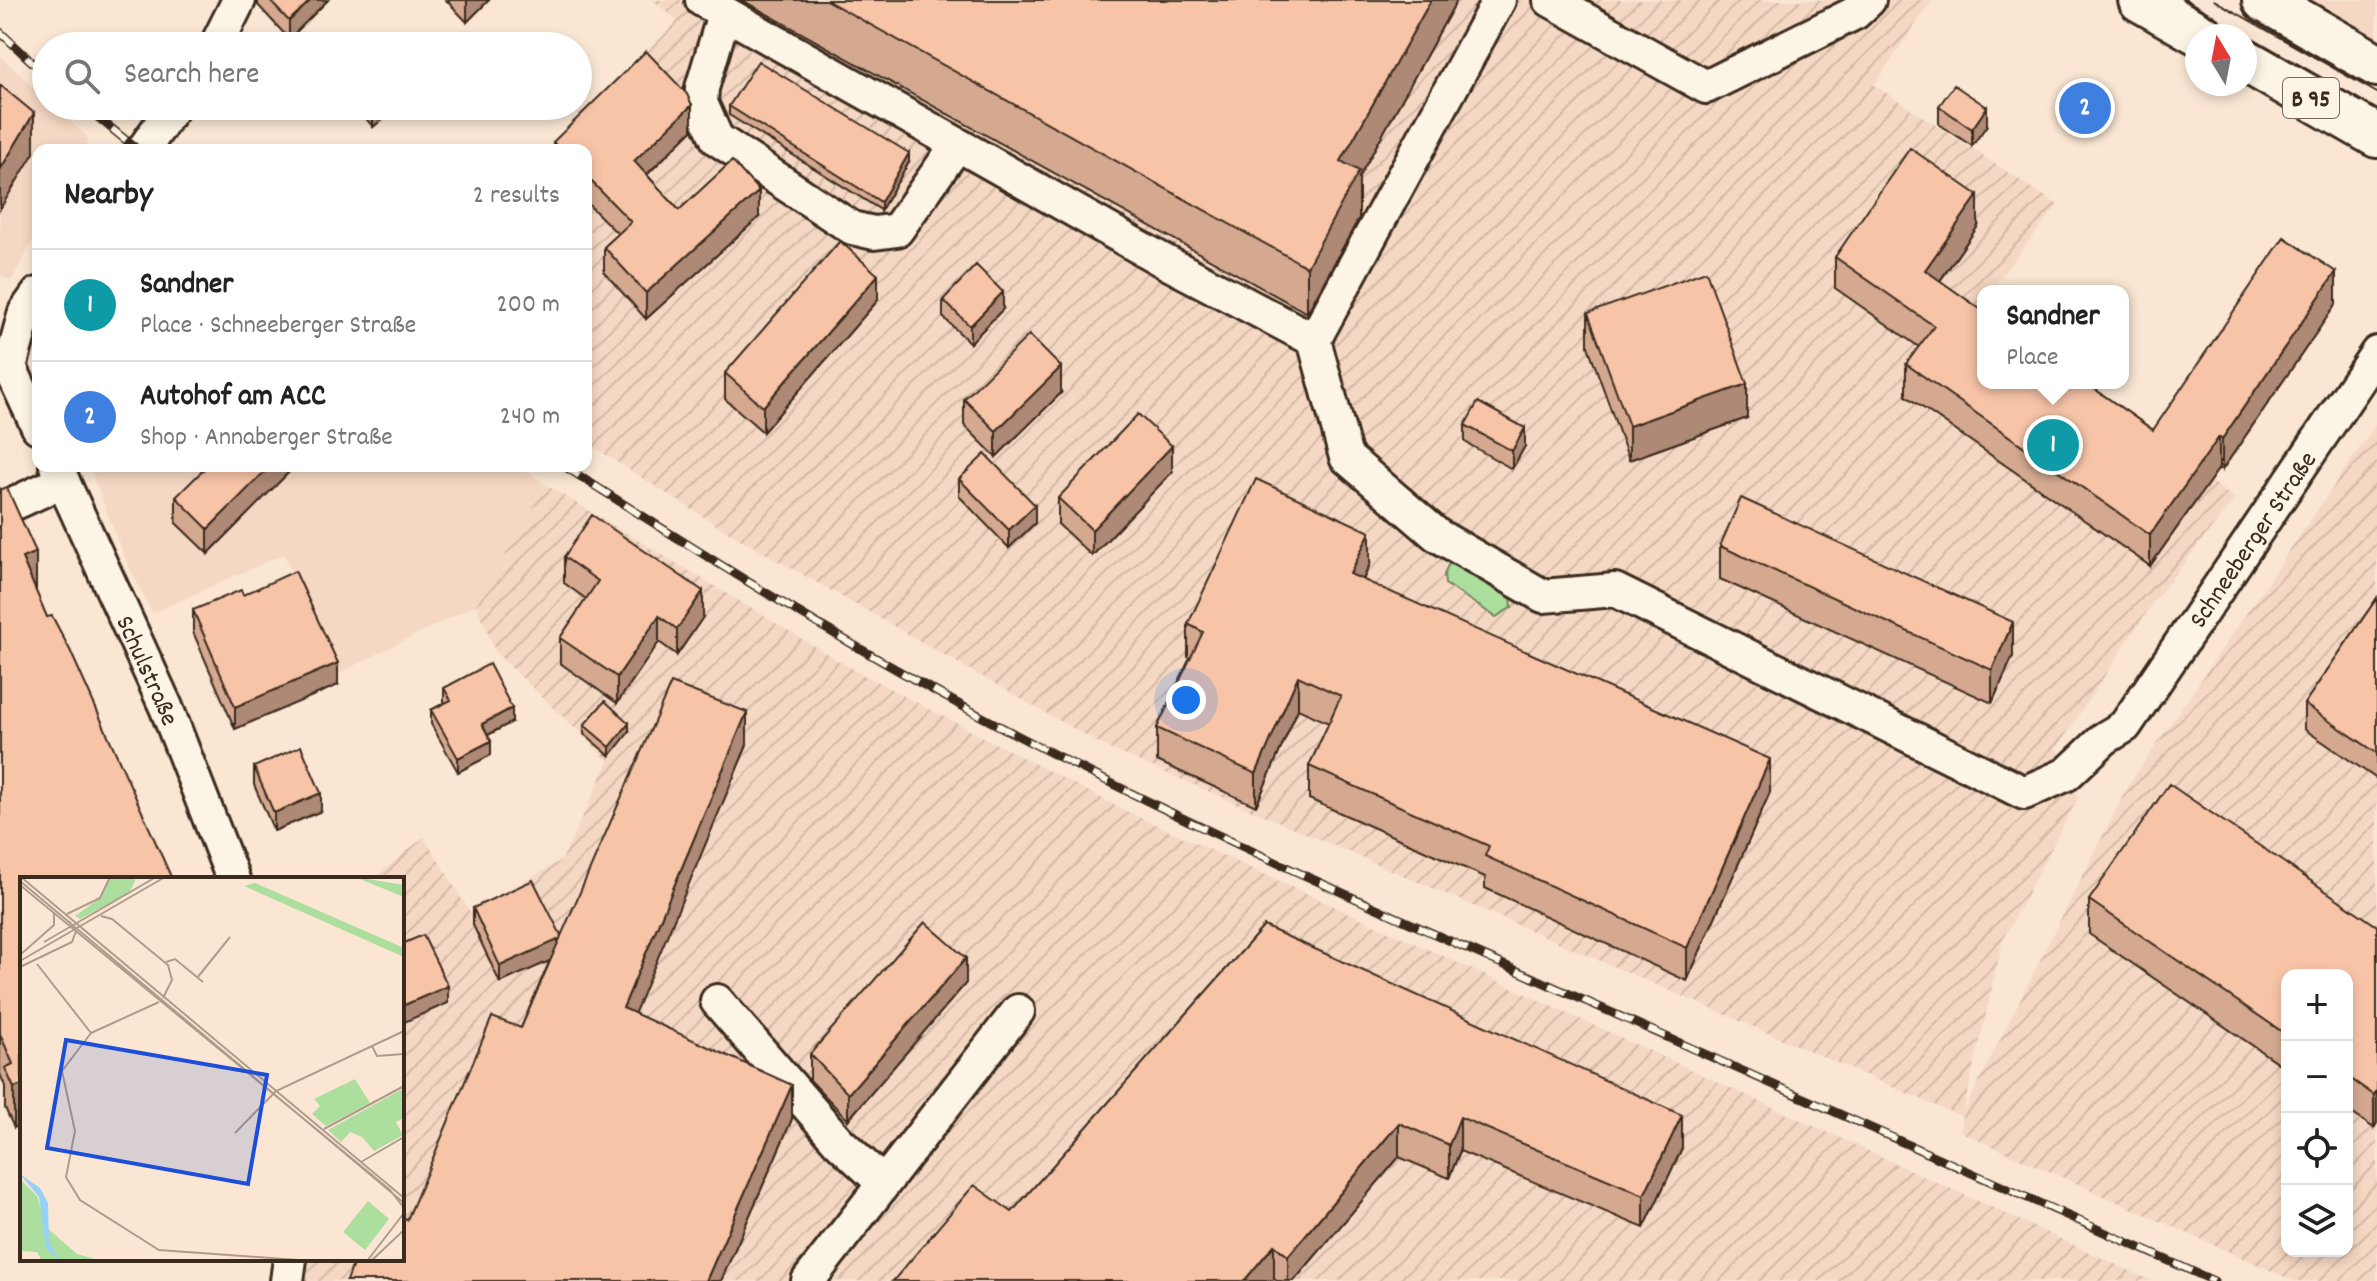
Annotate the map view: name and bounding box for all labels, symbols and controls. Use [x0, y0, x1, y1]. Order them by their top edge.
north arrow [2185, 24, 2257, 96]
search box [32, 32, 592, 120]
icon: search [60, 54, 104, 98]
text: Search here [124, 55, 260, 98]
pin: 2 [2059, 78, 2111, 138]
road number: B 95 [2283, 78, 2339, 118]
text: Nearby [64, 172, 153, 221]
text: 2 results [473, 178, 560, 215]
text: Sandner [140, 265, 233, 308]
popup [1977, 285, 2129, 389]
text: 1 [87, 287, 93, 324]
text: 200 m [496, 287, 560, 324]
text: Sandner [2006, 297, 2100, 340]
text: Place · Schneeberger Straße [140, 308, 416, 345]
text: Place [2006, 340, 2058, 377]
text: Autohof am ACC [140, 377, 326, 420]
text: 2 [84, 399, 96, 436]
text: 240 m [500, 399, 560, 436]
pin: 1 [2027, 415, 2079, 475]
text: Shop · Annaberger Straße [140, 420, 393, 457]
street label: Schneeberger Straße [2181, 445, 2327, 637]
street label: Schulstraße [105, 610, 186, 732]
your location [1166, 680, 1206, 720]
inset map [20, 877, 404, 1261]
map controls [2281, 969, 2353, 1257]
button: + [2281, 969, 2353, 1041]
button: − [2281, 1041, 2353, 1113]
button: locate [2281, 1113, 2353, 1185]
button: layers [2281, 1185, 2353, 1257]

